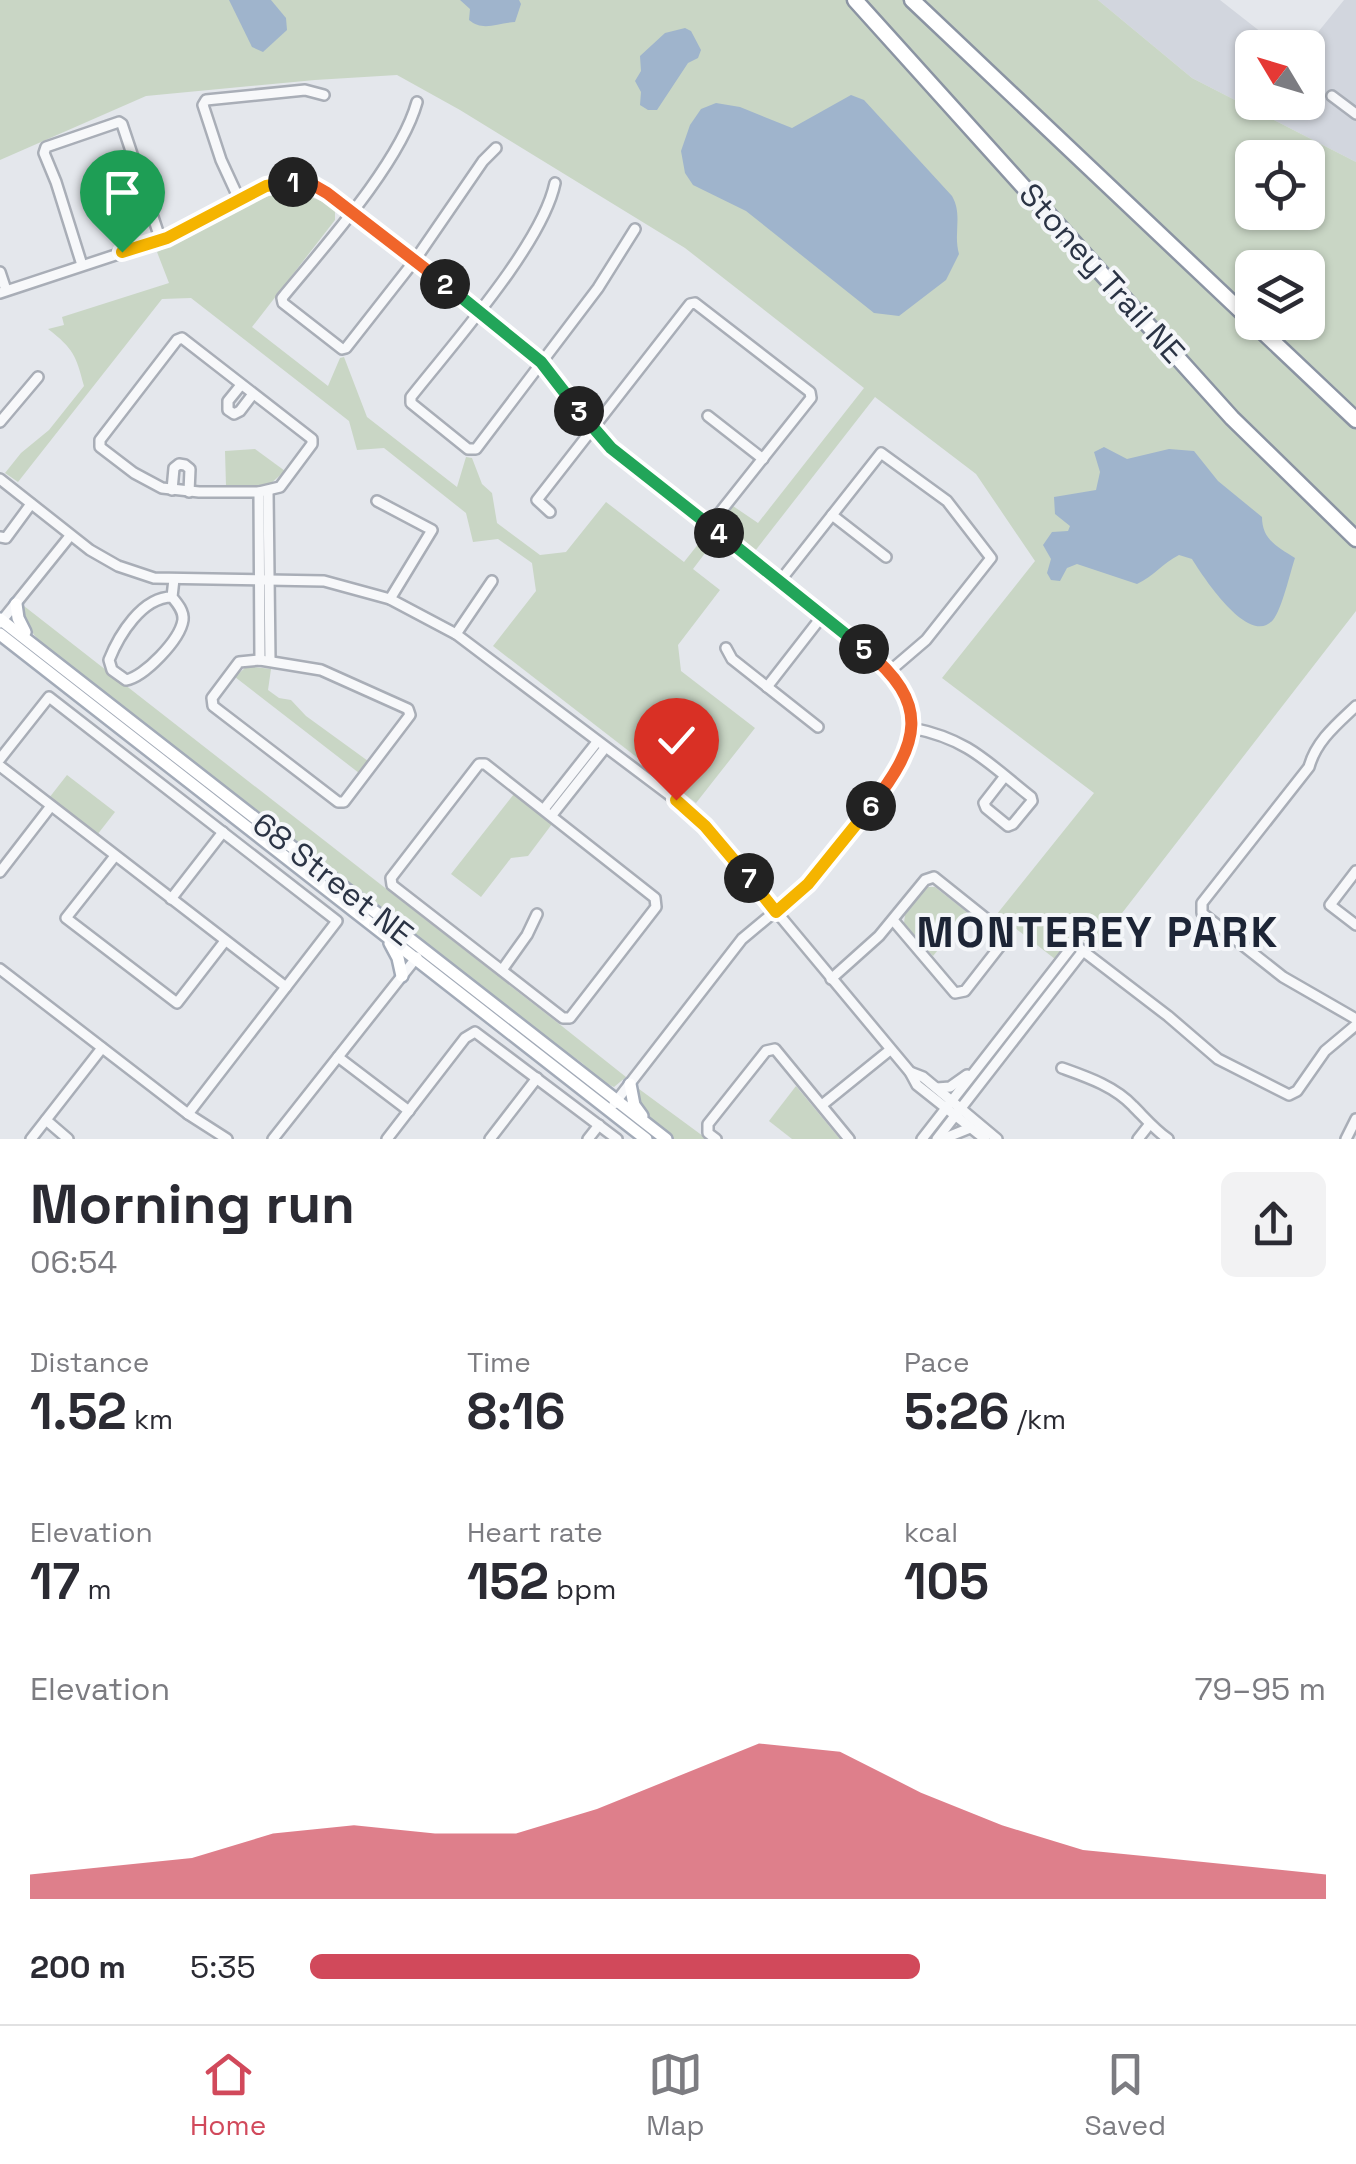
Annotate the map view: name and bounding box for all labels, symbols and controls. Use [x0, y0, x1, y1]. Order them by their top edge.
north arrow [1235, 30, 1325, 120]
map controls [1235, 30, 1325, 340]
button: locate [1235, 140, 1325, 230]
pin [80, 150, 165, 253]
pin: 1 [268, 157, 318, 207]
text: 1 [287, 164, 299, 200]
icon: arrive [95, 165, 150, 220]
street label: Stoney Trail NE [1011, 175, 1193, 371]
button: layers [1235, 250, 1325, 340]
pin: 2 [420, 259, 470, 309]
text: 2 [437, 266, 453, 302]
pin: 3 [554, 386, 604, 436]
text: 3 [570, 393, 588, 429]
pin: 4 [694, 508, 744, 558]
text: 4 [710, 515, 728, 551]
pin: 5 [839, 624, 889, 674]
text: 5 [856, 631, 872, 667]
pin [634, 698, 719, 801]
icon: check [649, 713, 704, 768]
pin: 6 [846, 781, 896, 831]
text: 6 [862, 788, 880, 824]
street label: 68 Street NE [245, 804, 421, 954]
pin: 7 [724, 853, 774, 903]
text: 7 [741, 860, 757, 896]
district label: MONTEREY PARK [917, 906, 1279, 959]
text: Morning run [30, 1169, 355, 1239]
button: share [1221, 1172, 1326, 1277]
text: 06:54 [30, 1242, 117, 1282]
text: Distance [30, 1344, 149, 1380]
text: Time [467, 1344, 531, 1380]
text: Pace [904, 1344, 970, 1380]
text: 1.52 [30, 1380, 127, 1444]
text: 8:16 [467, 1380, 565, 1444]
text: 5:26 [904, 1380, 1010, 1444]
text: km [127, 1401, 173, 1437]
text: /km [1010, 1401, 1066, 1437]
text: Elevation [30, 1514, 153, 1550]
text: Heart rate [467, 1514, 603, 1550]
text: kcal [904, 1514, 958, 1550]
text: 17 [30, 1550, 80, 1614]
text: 152 [467, 1550, 549, 1614]
text: 105 [904, 1550, 989, 1614]
text: m [80, 1571, 112, 1607]
text: bpm [549, 1571, 616, 1607]
text: Elevation [30, 1669, 170, 1709]
text: 79–95 m [1194, 1669, 1326, 1709]
text: 200 m [30, 1947, 126, 1987]
text: 5:35 [190, 1947, 256, 1987]
tab: Home [190, 2047, 266, 2143]
tab: Map [646, 2047, 705, 2143]
tab: Saved [1084, 2047, 1166, 2143]

